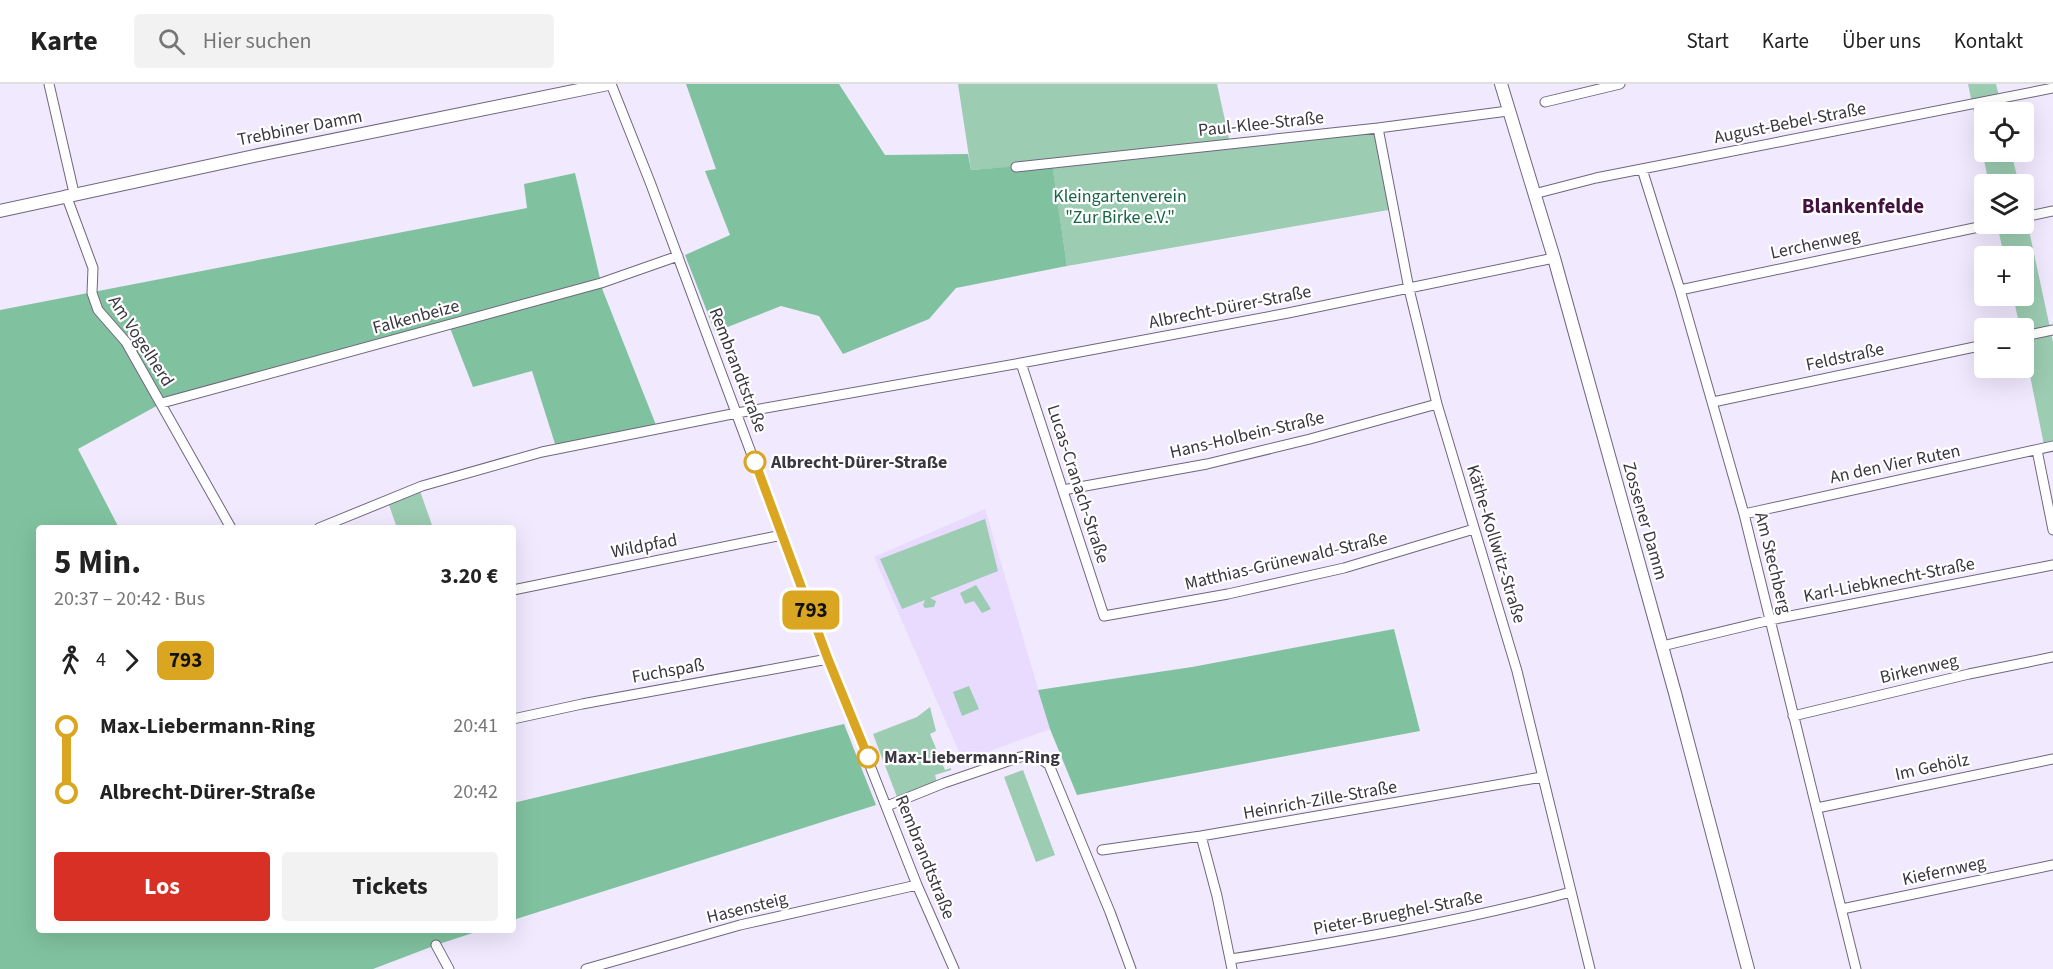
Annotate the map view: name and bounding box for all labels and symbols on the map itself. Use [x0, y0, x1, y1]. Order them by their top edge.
street label: August-Bebel-Straße [1712, 96, 1868, 150]
street label: Trebbiner Damm [235, 104, 365, 152]
street label: Paul-Klee-Straße [1197, 105, 1325, 143]
park label: Kleingartenverein "Zur Birke e.V." [1053, 184, 1187, 230]
district label: Blankenfelde [1802, 191, 1924, 221]
street label: Lerchenweg [1768, 222, 1862, 266]
street label: Albrecht-Dürer-Straße [1147, 279, 1313, 335]
street label: Am Vogelherd [102, 291, 180, 391]
street label: Falkenbeize [370, 293, 462, 341]
street label: Rembrandtstraße [703, 304, 773, 436]
street label: Feldstraße [1803, 336, 1887, 378]
street label: Lucas-Cranach-Straße [1041, 401, 1115, 567]
street label: Hans-Holbein-Straße [1167, 405, 1327, 465]
street label: An den Vier Ruten [1827, 438, 1963, 490]
place label: Albrecht-Dürer-Straße [770, 450, 947, 475]
marker: Albrecht-Dürer-Straße [744, 451, 766, 473]
street label: Zossener Damm [1616, 459, 1674, 583]
street label: Käthe-Kollwitz-Straße [1460, 462, 1532, 626]
street label: Am Stechberg [1748, 509, 1798, 617]
street label: Matthias-Grünewald-Straße [1182, 525, 1390, 597]
street label: Wildpfad [609, 527, 679, 565]
street label: Karl-Liebknecht-Straße [1801, 551, 1977, 609]
line badge: 793 [776, 590, 846, 630]
street label: Birkenweg [1878, 648, 1960, 690]
street label: Fuchspaß [630, 652, 706, 690]
place label: Max-Liebermann-Ring [884, 745, 1060, 770]
marker: Max-Liebermann-Ring [857, 746, 879, 768]
street label: Im Gehölz [1893, 747, 1972, 787]
street label: Heinrich-Zille-Straße [1241, 774, 1399, 826]
street label: Rembrandtstraße [889, 791, 961, 923]
street label: Kiefernweg [1900, 850, 1988, 892]
street label: Pieter-Brueghel-Straße [1311, 884, 1485, 942]
street label: Hasensteig [704, 886, 790, 930]

